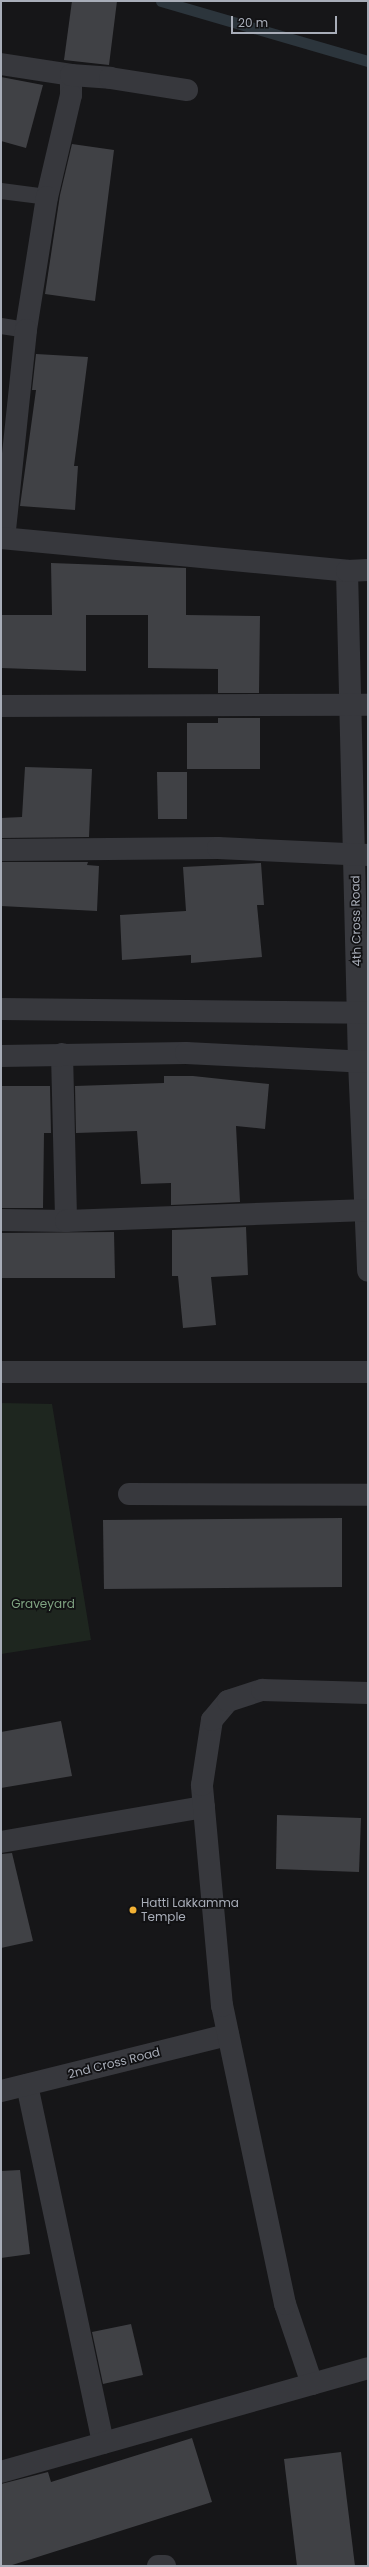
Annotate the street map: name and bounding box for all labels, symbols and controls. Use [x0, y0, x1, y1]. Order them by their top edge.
scale bar [233, 8, 339, 34]
text: 20 m [238, 14, 268, 31]
street label: 4th Cross Road [348, 875, 364, 967]
park label: Graveyard [11, 1597, 75, 1611]
place label: Hatti Lakkamma Temple [141, 1896, 239, 1924]
marker: Hatti Lakkamma Temple [128, 1905, 138, 1915]
street label: 2nd Cross Road [67, 2045, 161, 2081]

